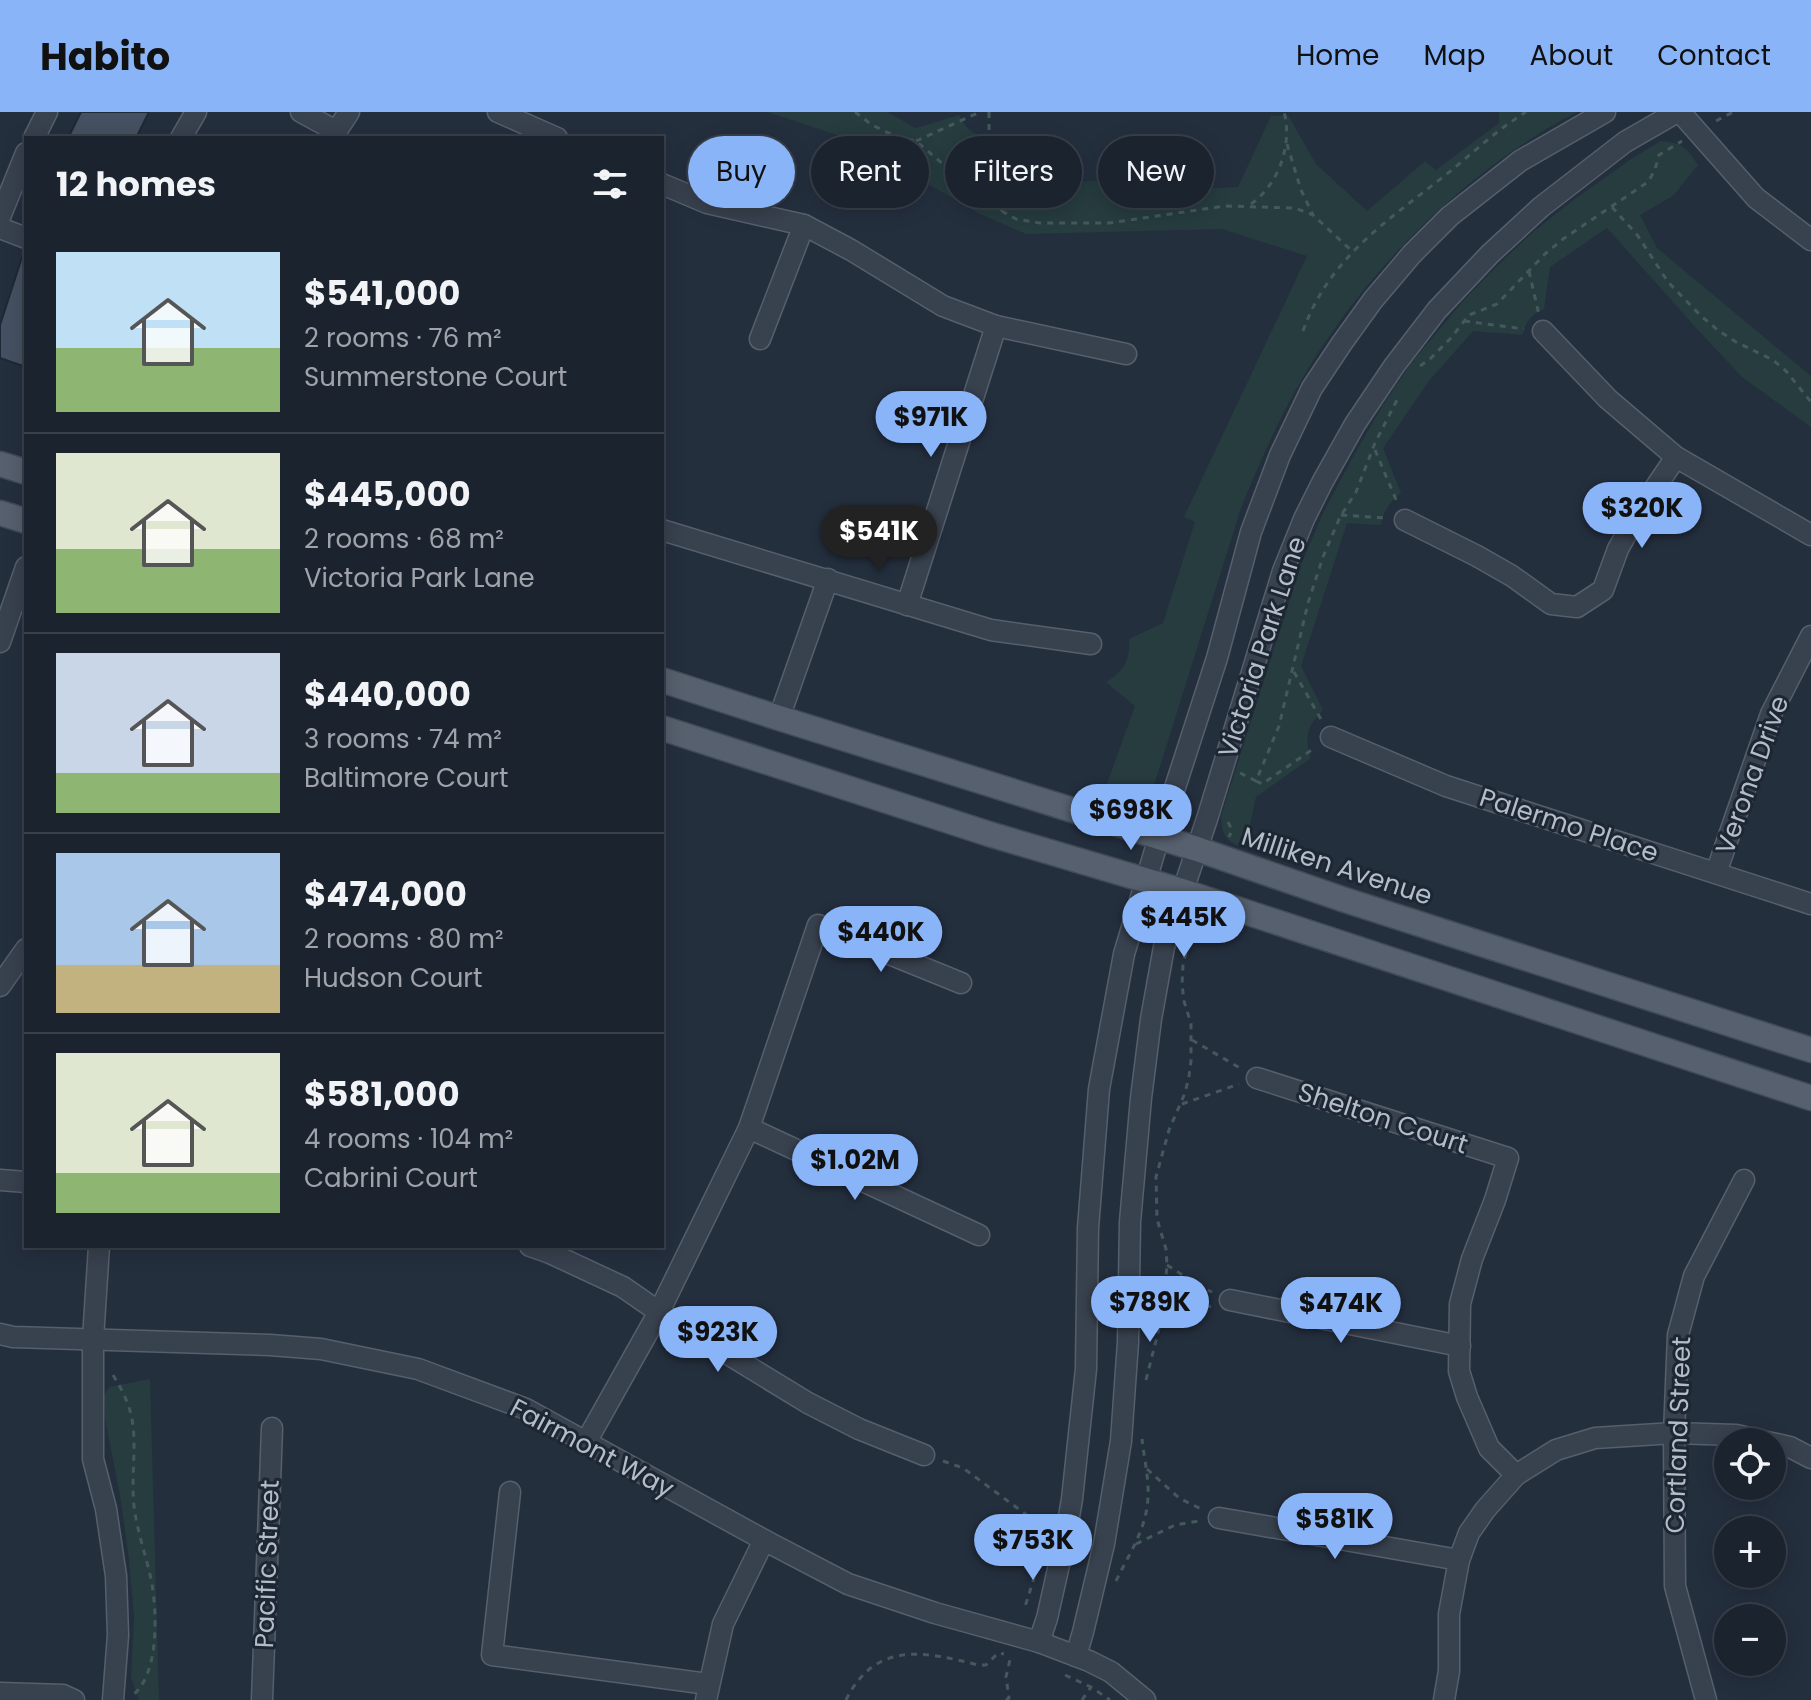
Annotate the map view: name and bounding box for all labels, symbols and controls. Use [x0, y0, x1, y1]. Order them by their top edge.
text: Habito [40, 30, 170, 83]
text: Home [1296, 36, 1379, 75]
text: Map [1423, 36, 1485, 75]
text: About [1529, 36, 1613, 75]
text: Contact [1657, 36, 1771, 75]
chip: Buy [688, 136, 795, 208]
chip: Rent [811, 136, 929, 208]
chip: Filters [945, 136, 1082, 208]
chip: New [1098, 136, 1214, 208]
text: 12 homes [56, 160, 216, 208]
icon: filters [588, 162, 632, 206]
text: $541,000 [304, 269, 461, 317]
icon: home [120, 284, 216, 380]
text: 2 rooms · 76 m² [304, 320, 502, 356]
text: Summerstone Court [304, 359, 567, 395]
pin: $971K [875, 391, 987, 459]
text: $971K [894, 399, 968, 435]
text: $445,000 [304, 470, 471, 518]
pin: $320K [1586, 482, 1698, 550]
icon: home [120, 485, 216, 581]
text: $320K [1601, 490, 1683, 526]
pin: $541K [823, 505, 935, 573]
text: $541K [839, 513, 919, 549]
text: 2 rooms · 68 m² [304, 521, 504, 557]
street label: Victoria Park Lane [1209, 532, 1315, 762]
text: Victoria Park Lane [304, 560, 535, 596]
text: $440,000 [304, 670, 471, 718]
icon: home [120, 685, 216, 781]
street label: Verona Drive [1707, 691, 1797, 859]
text: 3 rooms · 74 m² [304, 721, 502, 757]
text: Baltimore Court [304, 760, 508, 796]
street label: Palermo Place [1475, 779, 1663, 871]
pin: $698K [1075, 784, 1187, 852]
text: $698K [1089, 792, 1173, 828]
street label: Milliken Avenue [1237, 818, 1437, 914]
text: $474,000 [304, 870, 467, 918]
icon: home [120, 885, 216, 981]
pin: $445K [1128, 891, 1240, 959]
text: $445K [1140, 899, 1228, 935]
pin: $440K [825, 906, 937, 974]
text: $440K [837, 914, 925, 950]
text: 2 rooms · 80 m² [304, 921, 504, 957]
text: Hudson Court [304, 960, 483, 996]
text: $581,000 [304, 1070, 460, 1118]
street label: Shelton Court [1293, 1074, 1473, 1162]
icon: home [120, 1085, 216, 1181]
text: 4 rooms · 104 m² [304, 1121, 513, 1157]
pin: $1.02M [790, 1134, 920, 1202]
text: $1.02M [810, 1142, 900, 1178]
text: Cabrini Court [304, 1160, 478, 1196]
pin: $789K [1094, 1276, 1206, 1344]
pin: $474K [1285, 1277, 1397, 1345]
text: $789K [1109, 1284, 1191, 1320]
text: $474K [1299, 1285, 1383, 1321]
pin: $923K [662, 1306, 774, 1374]
text: $923K [677, 1314, 759, 1350]
street label: Cortland Street [1657, 1336, 1699, 1534]
street label: Fairmont Way [504, 1390, 681, 1507]
map controls [1714, 1428, 1786, 1676]
button: locate [1714, 1428, 1786, 1500]
street label: Pacific Street [246, 1479, 288, 1649]
pin: $581K [1279, 1493, 1391, 1561]
text: $581K [1296, 1501, 1374, 1537]
pin: $753K [977, 1514, 1089, 1582]
button: + [1714, 1516, 1786, 1588]
text: $753K [992, 1522, 1074, 1558]
button: − [1714, 1604, 1786, 1676]

